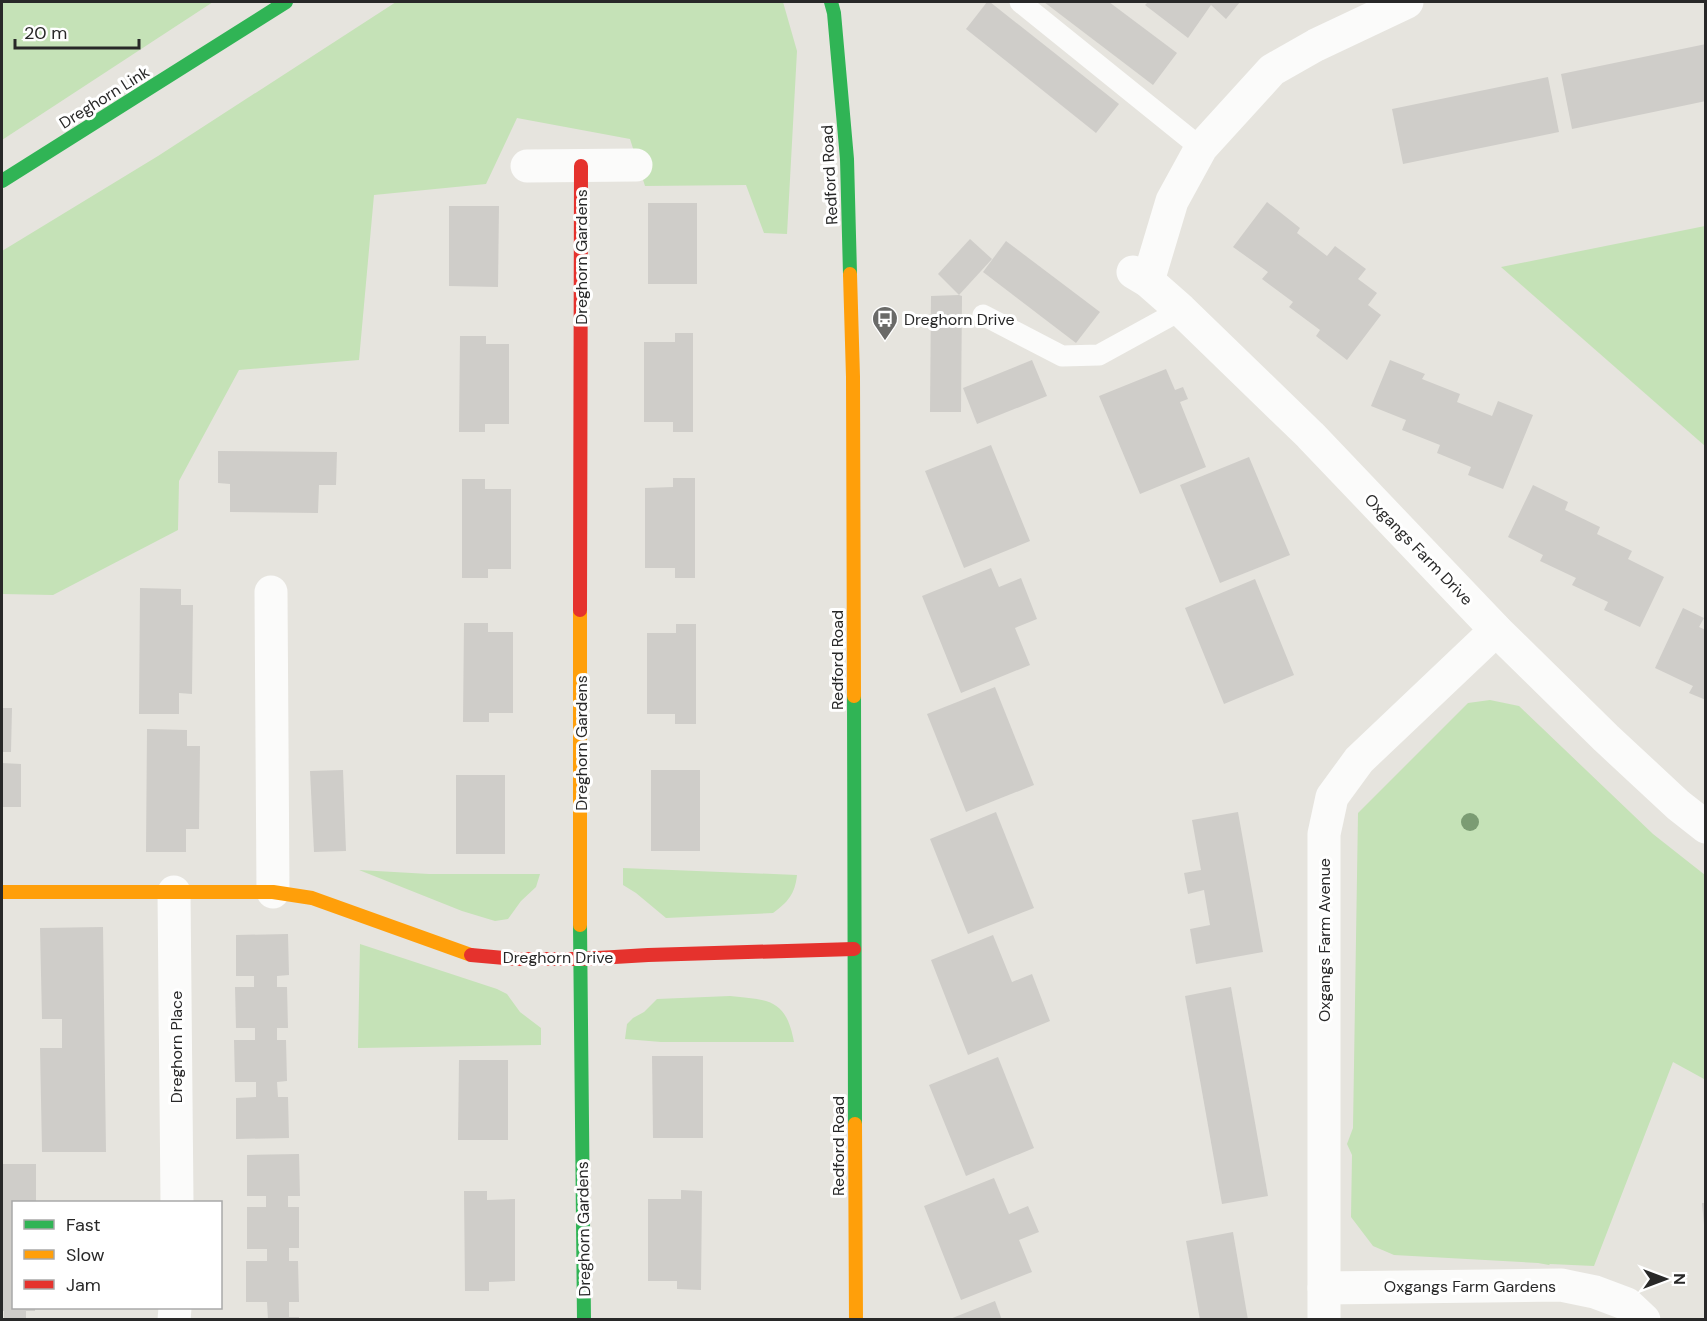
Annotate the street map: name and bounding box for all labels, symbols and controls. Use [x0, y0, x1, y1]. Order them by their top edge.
scale bar [15, 12, 140, 50]
text: 20 m [24, 21, 67, 45]
street label: Dreghorn Link [55, 61, 153, 133]
street label: Redford Road [816, 125, 843, 225]
street label: Dreghorn Gardens [571, 189, 592, 325]
bus stop icon: Dreghorn Drive [870, 304, 900, 342]
place label: Dreghorn Drive [904, 309, 1015, 330]
street label: Oxgangs Farm Drive [1360, 489, 1477, 610]
street label: Redford Road [827, 610, 848, 710]
street label: Dreghorn Gardens [571, 675, 592, 811]
street label: Oxgangs Farm Avenue [1314, 858, 1335, 1022]
street label: Dreghorn Drive [503, 947, 613, 968]
street label: Dreghorn Place [166, 991, 187, 1103]
street label: Redford Road [828, 1096, 849, 1196]
street label: Dreghorn Gardens [572, 1161, 595, 1297]
legend [12, 1201, 222, 1309]
text: Fast [66, 1213, 101, 1237]
text: Slow [66, 1243, 105, 1267]
north arrow [1635, 1249, 1695, 1309]
text: Jam [66, 1273, 101, 1297]
text: N [1669, 1273, 1690, 1285]
street label: Oxgangs Farm Gardens [1384, 1276, 1556, 1297]

